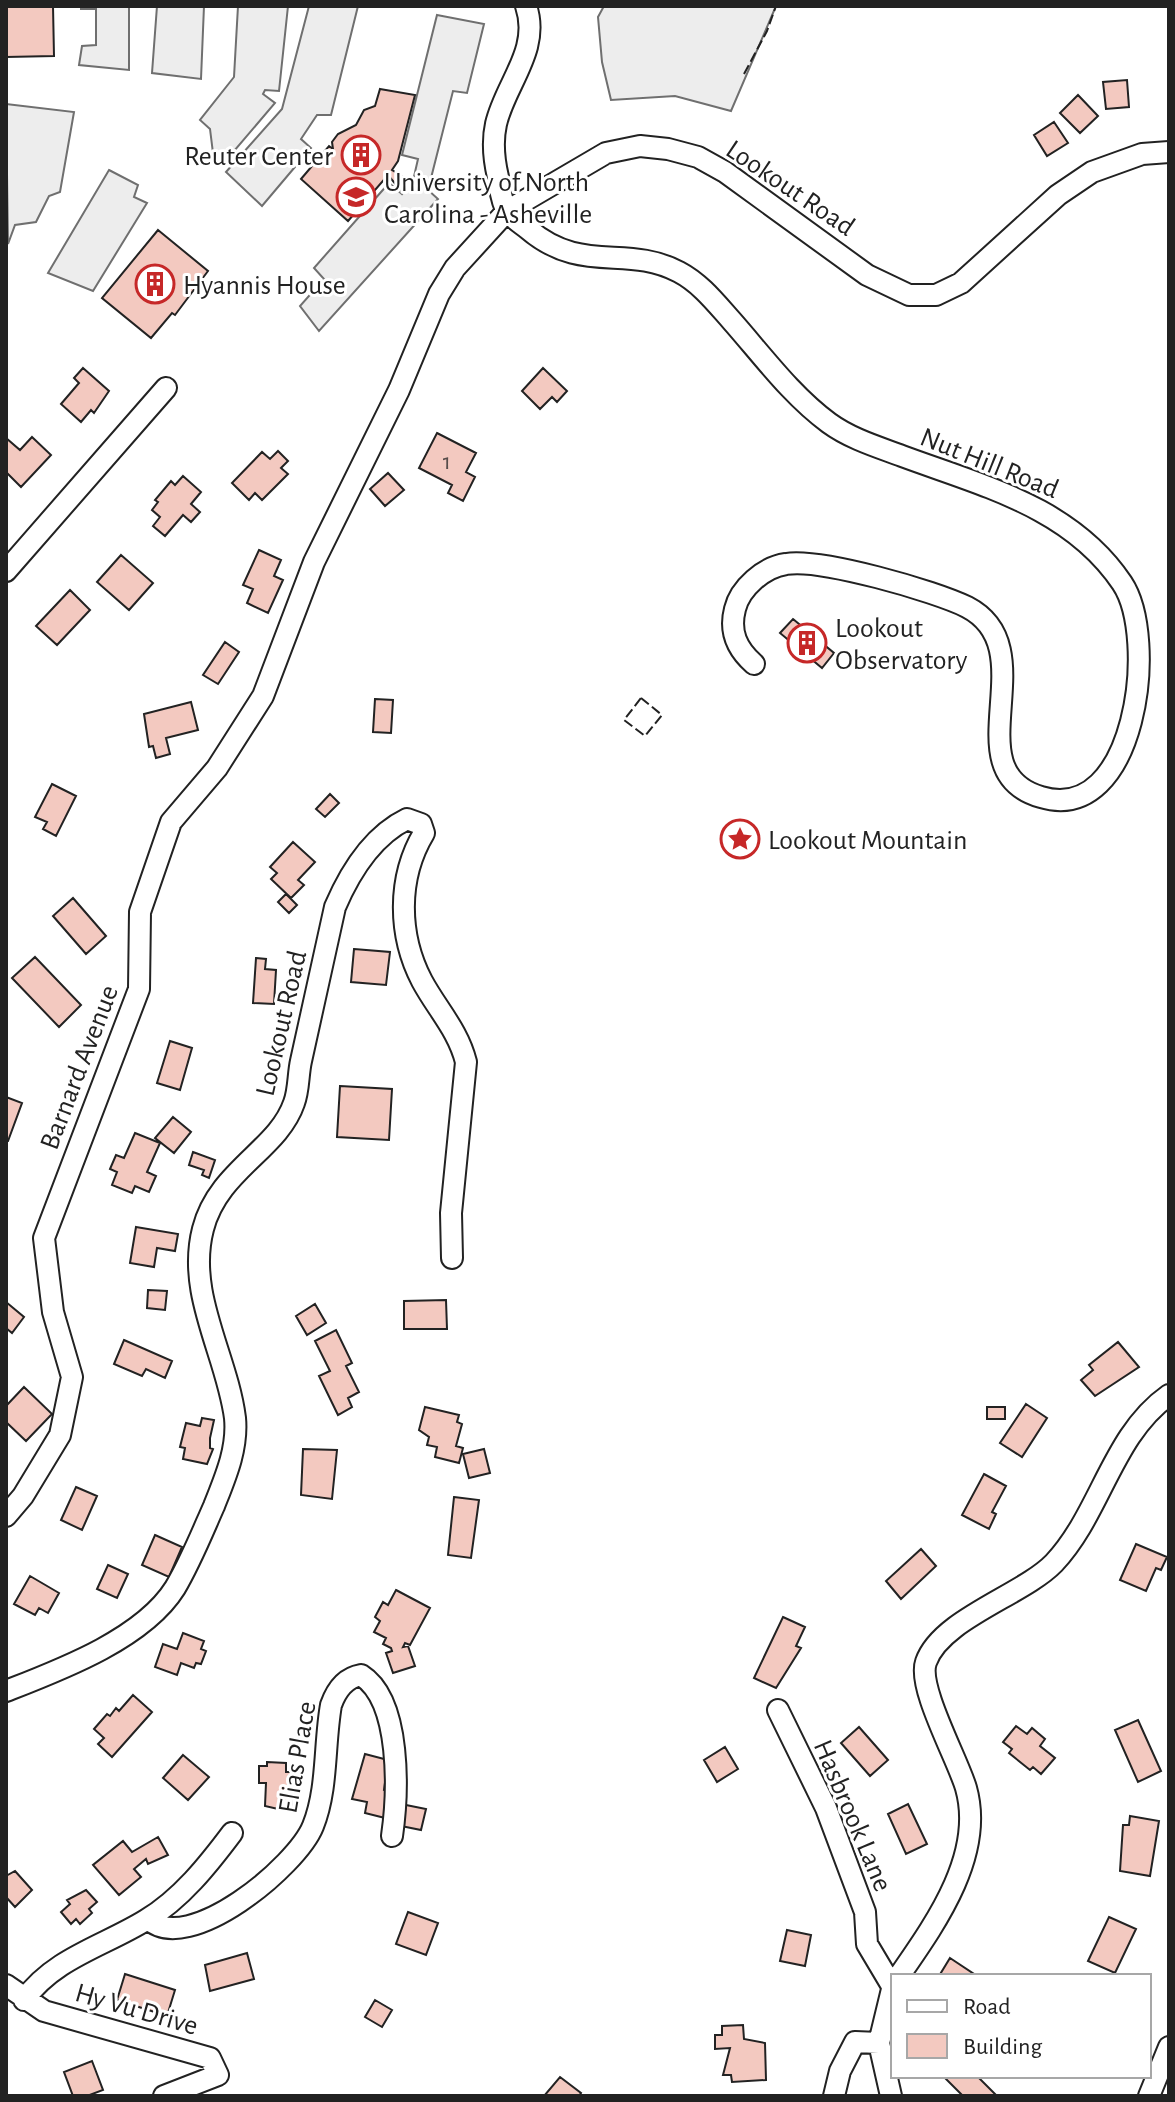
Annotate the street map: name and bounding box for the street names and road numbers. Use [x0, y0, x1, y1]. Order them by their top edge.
street label: Lookout Road [721, 136, 859, 242]
street label: Nut Hill Road [916, 423, 1063, 504]
street label: Lookout Road [252, 948, 312, 1099]
street label: Barnard Avenue [36, 982, 124, 1154]
street label: Elias Place [274, 1699, 322, 1815]
street label: Hasbrook Lane [808, 1736, 897, 1896]
street label: Hy Vu Drive [72, 1979, 201, 2041]

